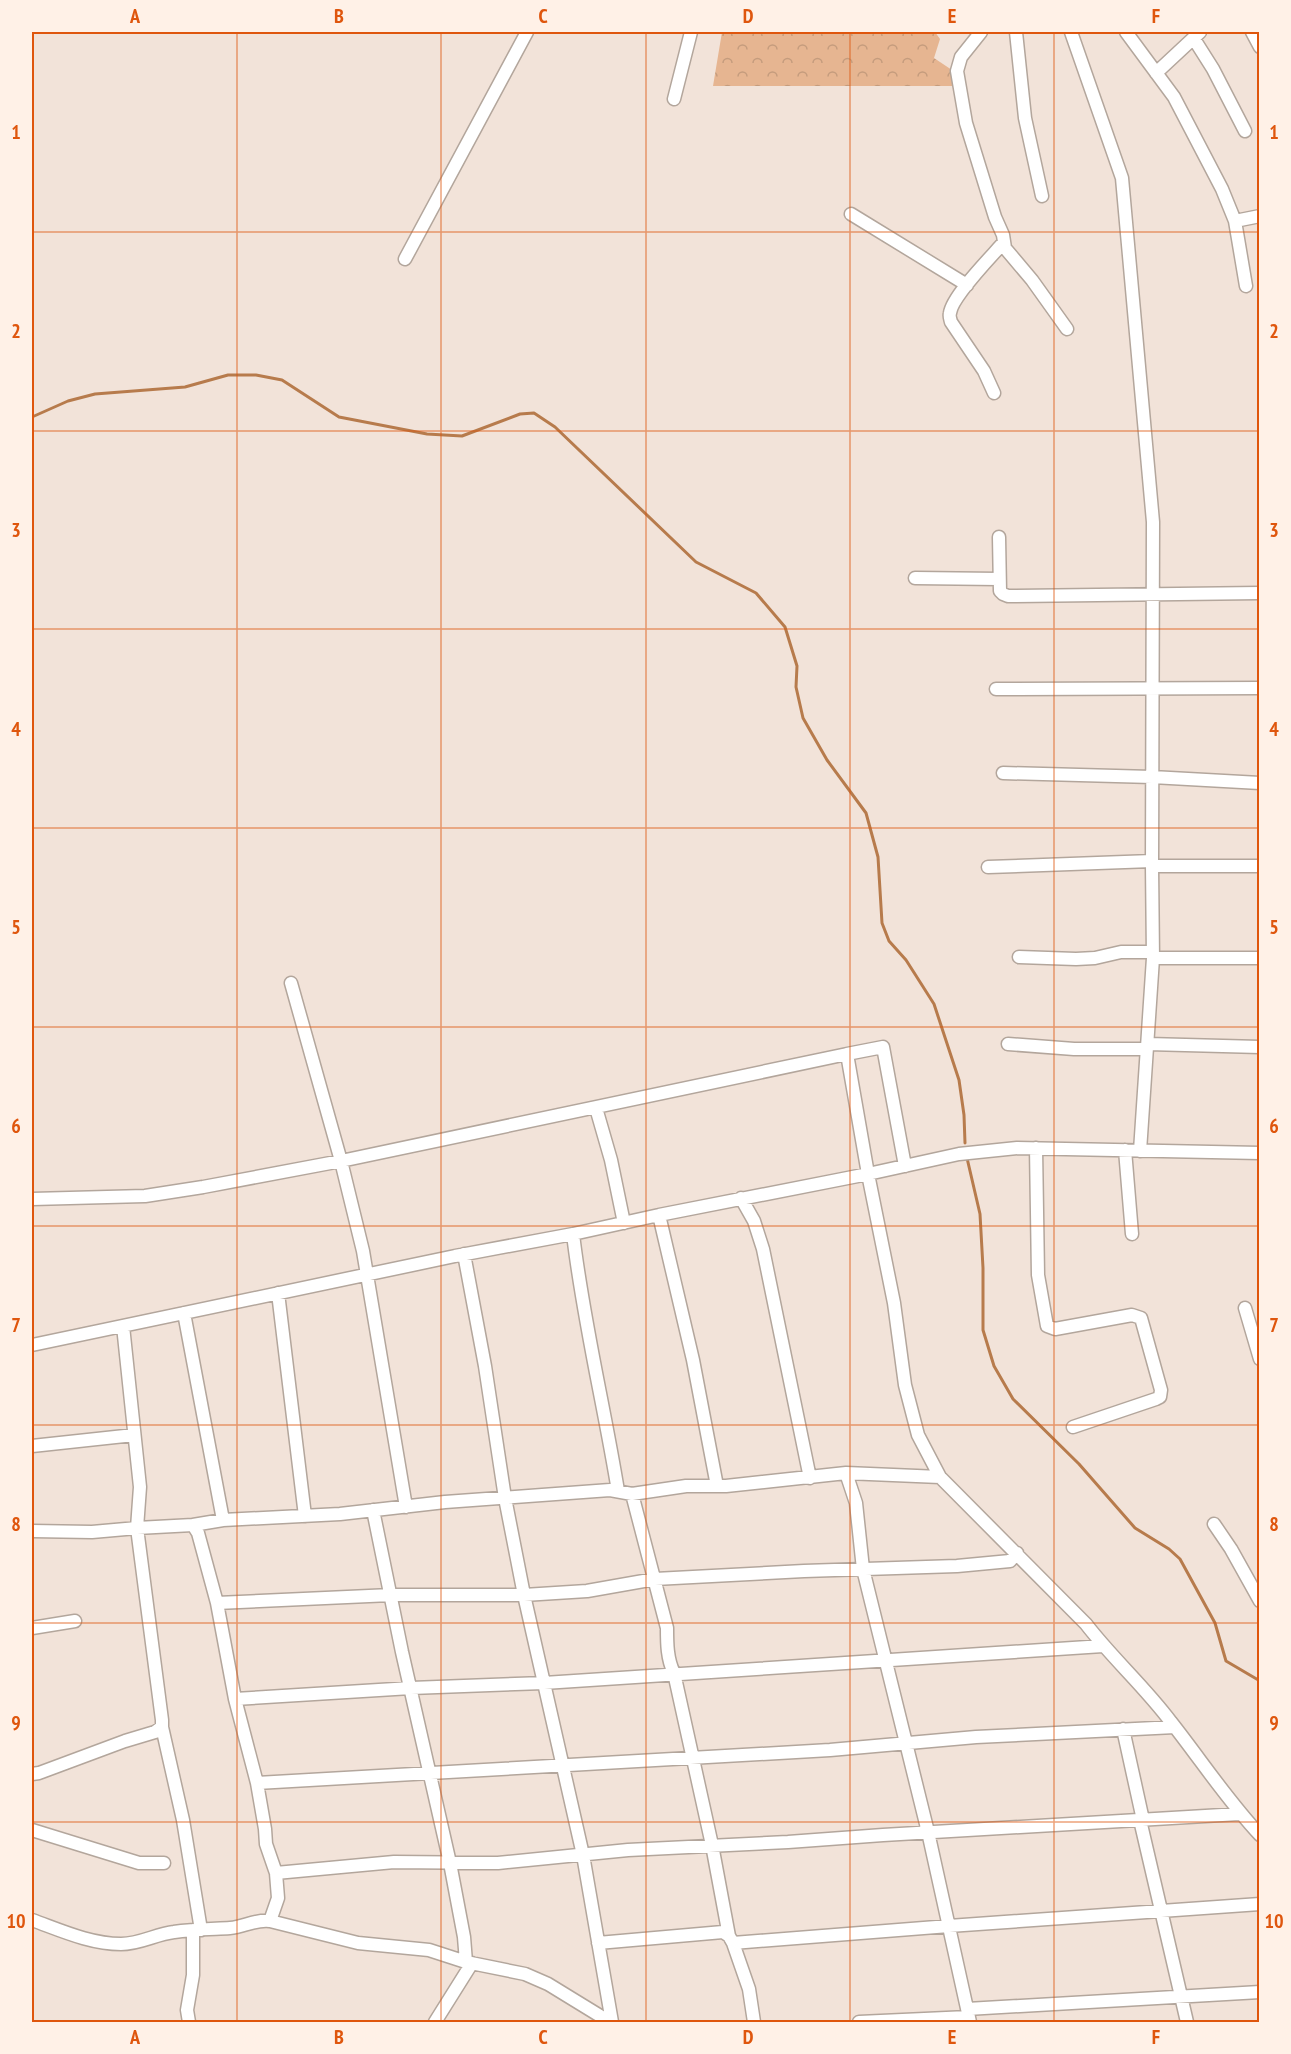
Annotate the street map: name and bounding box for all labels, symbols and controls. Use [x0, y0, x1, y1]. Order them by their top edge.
text: A [129, 3, 141, 29]
text: B [334, 3, 344, 29]
text: C [538, 3, 548, 29]
text: D [743, 3, 754, 29]
text: E [948, 3, 956, 29]
text: F [1152, 3, 1160, 29]
text: 1 [11, 119, 21, 145]
text: 1 [1269, 119, 1279, 145]
text: 2 [11, 318, 21, 344]
text: 2 [1269, 318, 1279, 344]
text: 3 [11, 517, 21, 543]
text: 3 [1269, 517, 1279, 543]
text: 4 [11, 716, 21, 742]
text: 4 [1269, 716, 1279, 742]
text: 5 [11, 914, 21, 940]
text: 5 [1269, 914, 1279, 940]
text: 6 [11, 1113, 21, 1139]
text: 6 [1269, 1113, 1279, 1139]
text: 7 [11, 1312, 21, 1338]
text: 7 [1269, 1312, 1279, 1338]
text: 8 [11, 1511, 21, 1537]
text: 8 [1269, 1511, 1279, 1537]
text: 9 [11, 1710, 21, 1736]
text: 9 [1269, 1710, 1279, 1736]
text: 10 [6, 1908, 26, 1934]
text: 10 [1264, 1908, 1284, 1934]
text: A [129, 2024, 141, 2050]
text: B [334, 2024, 344, 2050]
text: C [538, 2024, 548, 2050]
text: D [743, 2024, 754, 2050]
text: E [948, 2024, 956, 2050]
text: F [1152, 2024, 1160, 2050]

